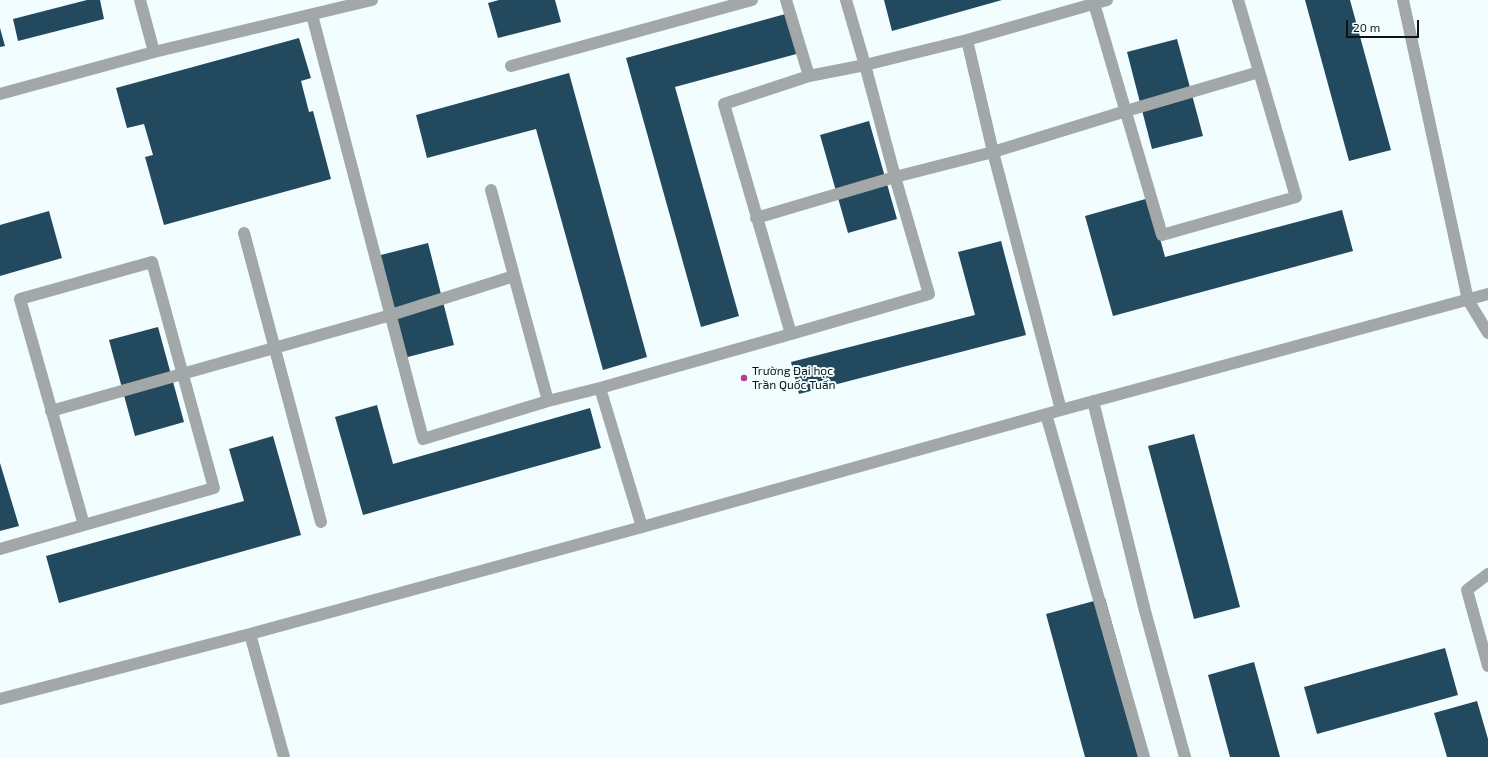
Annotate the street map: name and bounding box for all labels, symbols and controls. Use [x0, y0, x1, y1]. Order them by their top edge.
scale bar [1348, 12, 1421, 38]
text: 20 m [1353, 20, 1380, 34]
place label: Trường Đại học Trần Quốc Tuấn [752, 364, 835, 392]
marker: Trường Đại học Trần Quốc Tuấn [739, 373, 749, 383]

